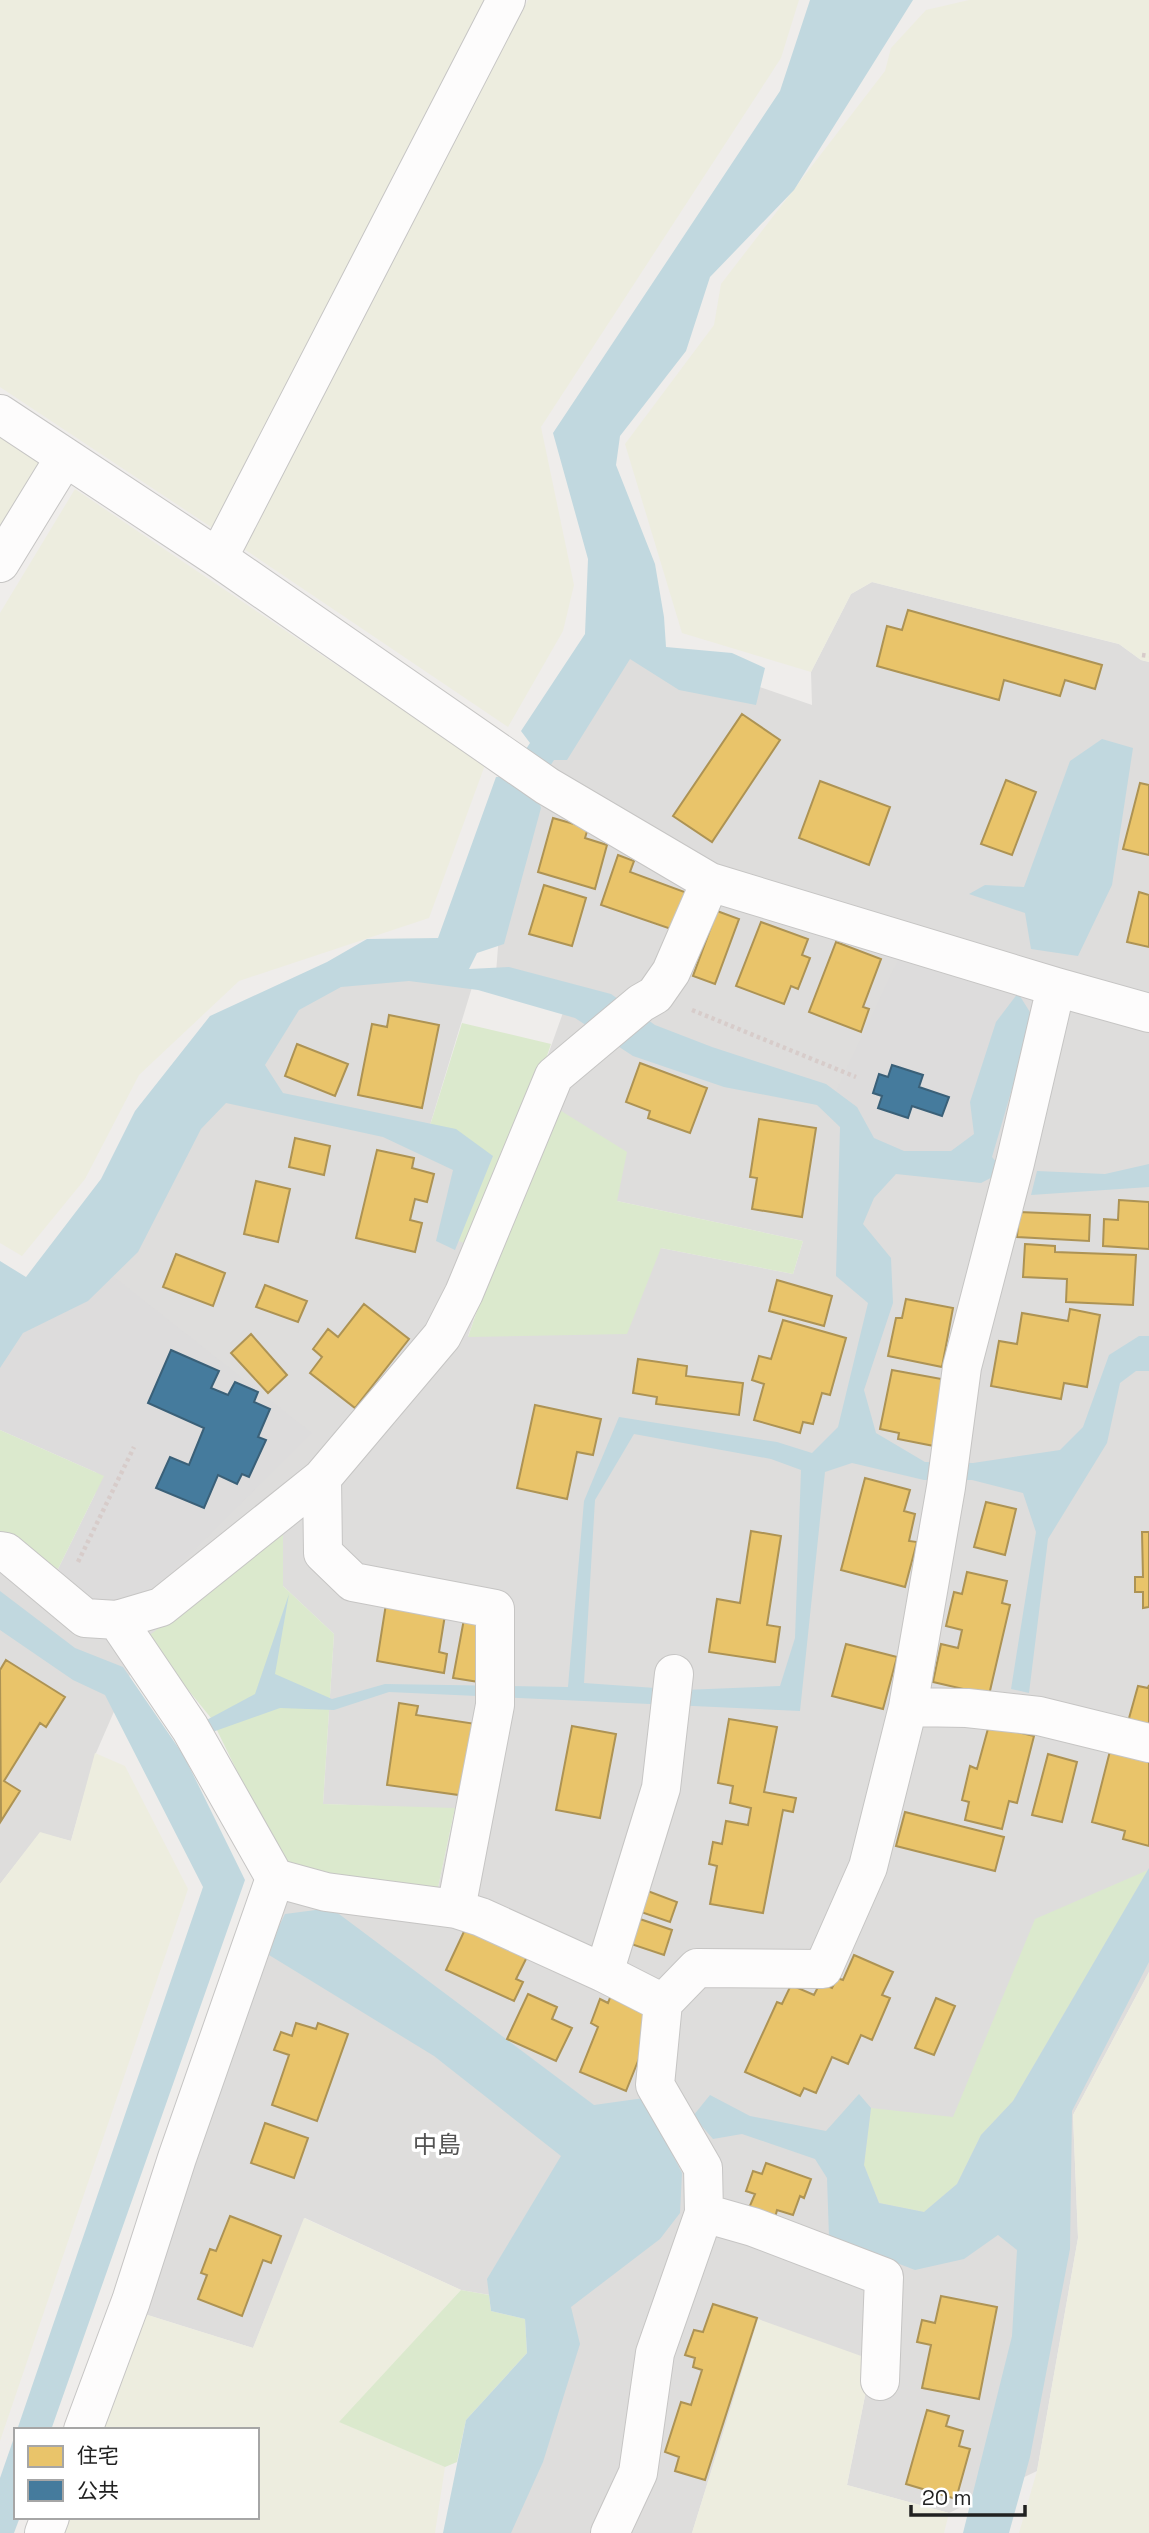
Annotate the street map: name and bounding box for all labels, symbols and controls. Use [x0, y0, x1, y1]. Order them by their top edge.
district label: 中島 [413, 2129, 461, 2160]
legend [14, 2428, 259, 2519]
text: 住宅 [77, 2442, 119, 2469]
scale bar [911, 2474, 1025, 2518]
text: 公共 [77, 2477, 119, 2504]
text: 20 m [922, 2484, 972, 2511]

